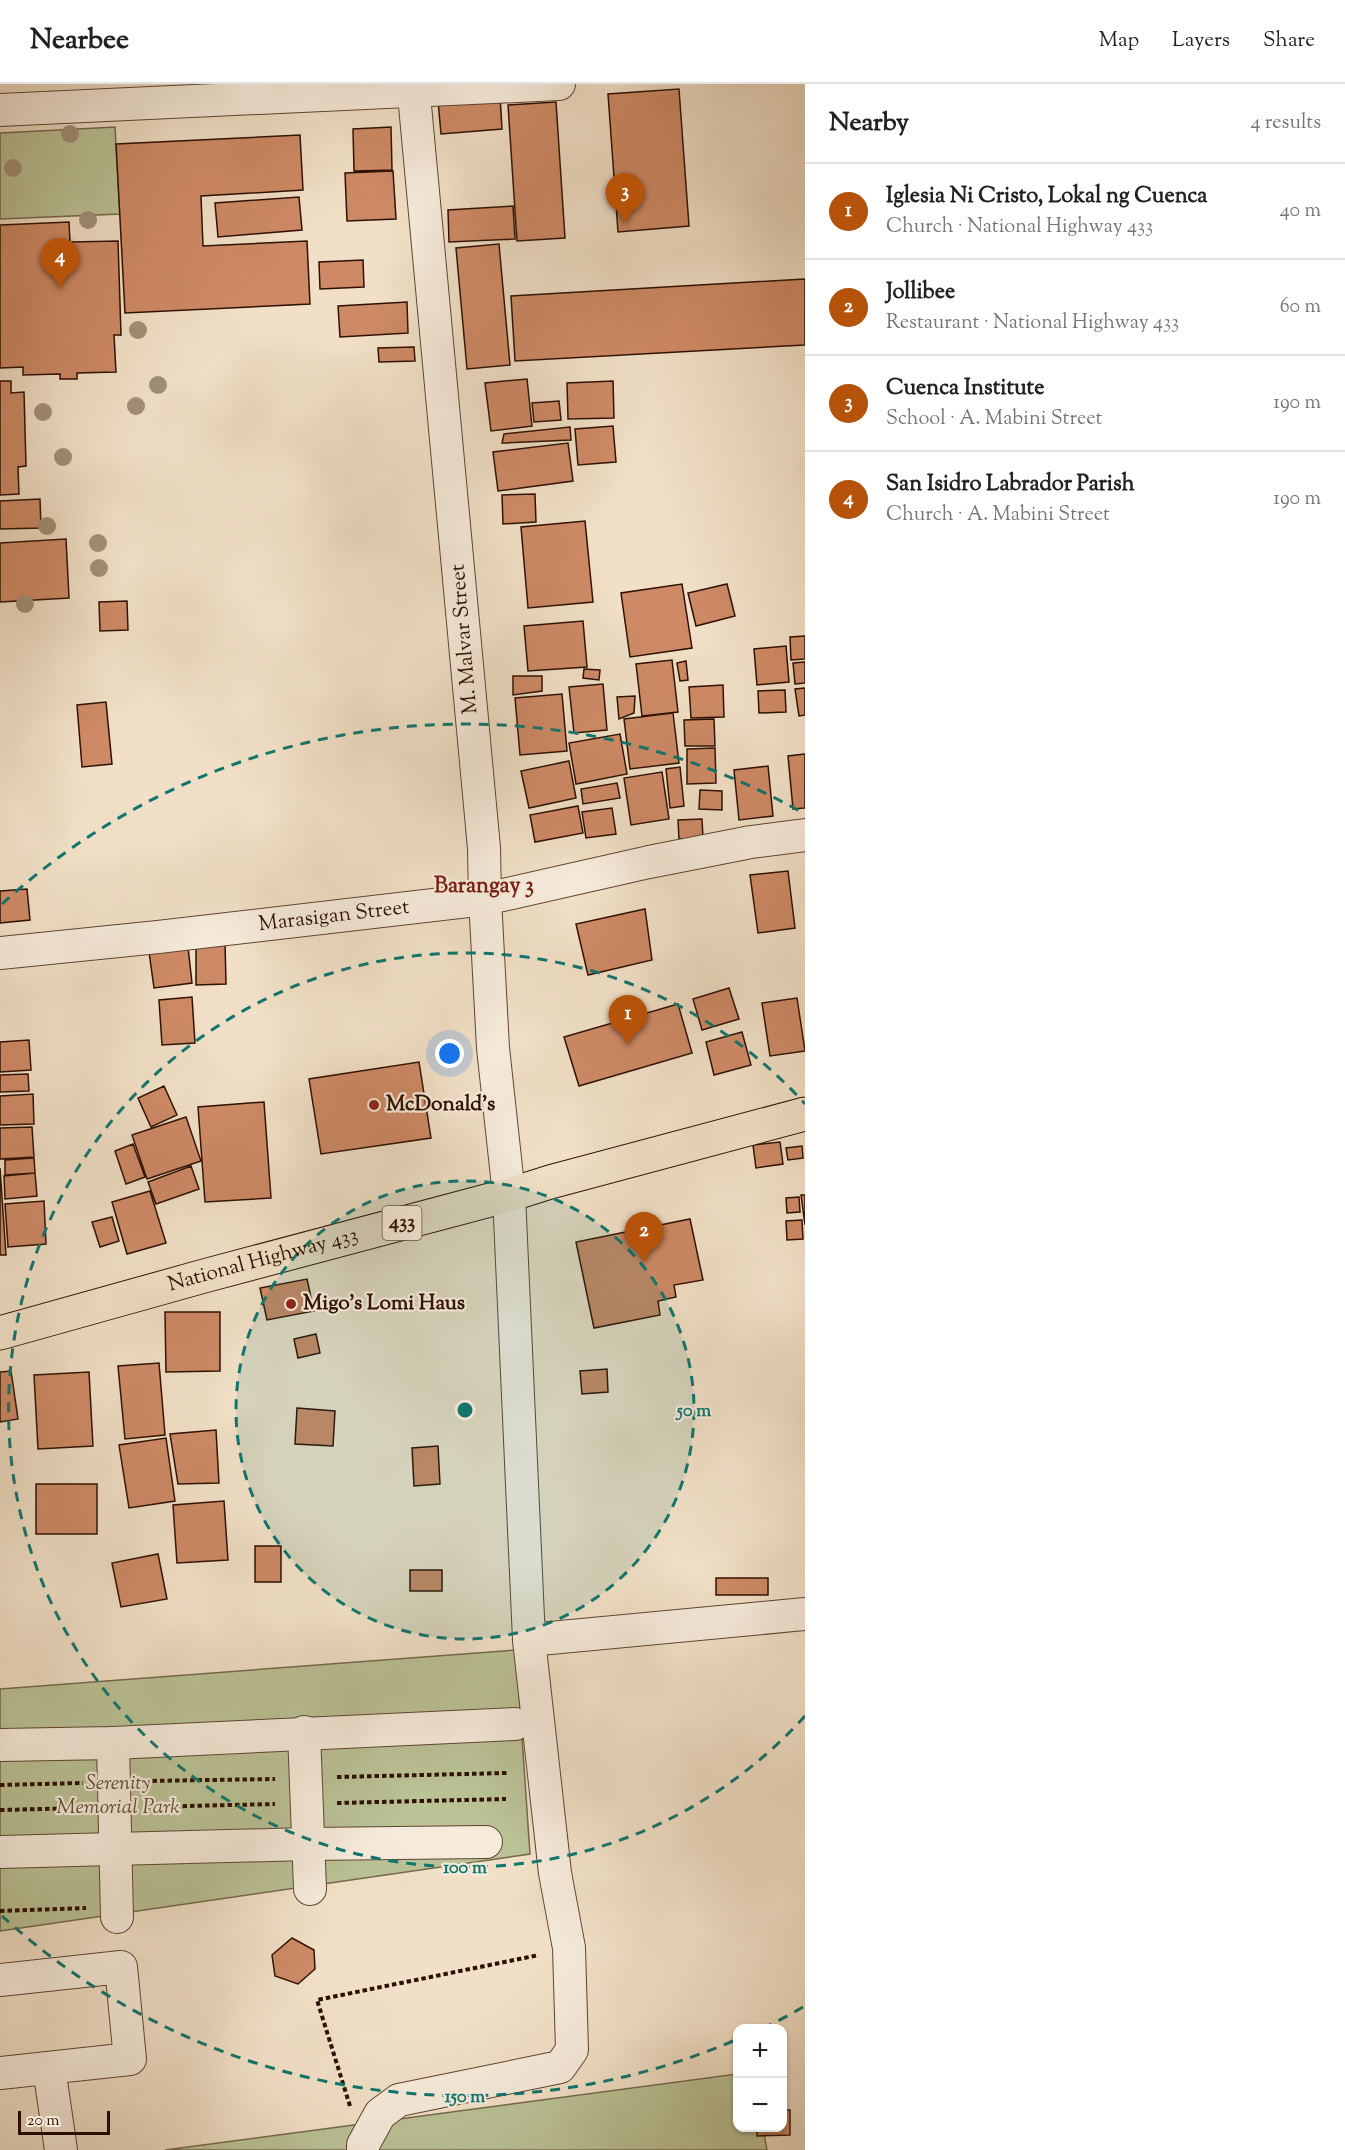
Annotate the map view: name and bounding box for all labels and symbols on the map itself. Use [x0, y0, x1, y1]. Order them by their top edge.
pin: 3 [606, 174, 644, 223]
pin: 4 [40, 238, 80, 288]
street label: M. Malvar Street [443, 563, 487, 715]
district label: Barangay 3 [434, 871, 534, 903]
street label: Marasigan Street [257, 893, 411, 940]
pin: 1 [608, 996, 648, 1045]
your location [435, 1039, 464, 1068]
place label: McDonald's [386, 1090, 495, 1120]
marker: McDonald's [367, 1098, 381, 1112]
road number: 433 [382, 1206, 422, 1240]
pin: 2 [624, 1212, 664, 1262]
street label: National Highway 433 [165, 1221, 362, 1300]
place label: Migo's Lomi Haus [303, 1289, 465, 1319]
marker: Migo's Lomi Haus [284, 1297, 298, 1311]
text: 50 m [675, 1399, 711, 1425]
centre of rings [455, 1400, 475, 1420]
park label: Serenity Memorial Park [56, 1769, 180, 1823]
text: 100 m [443, 1856, 487, 1882]
text: 150 m [445, 2085, 485, 2111]
scale bar [18, 2108, 110, 2136]

